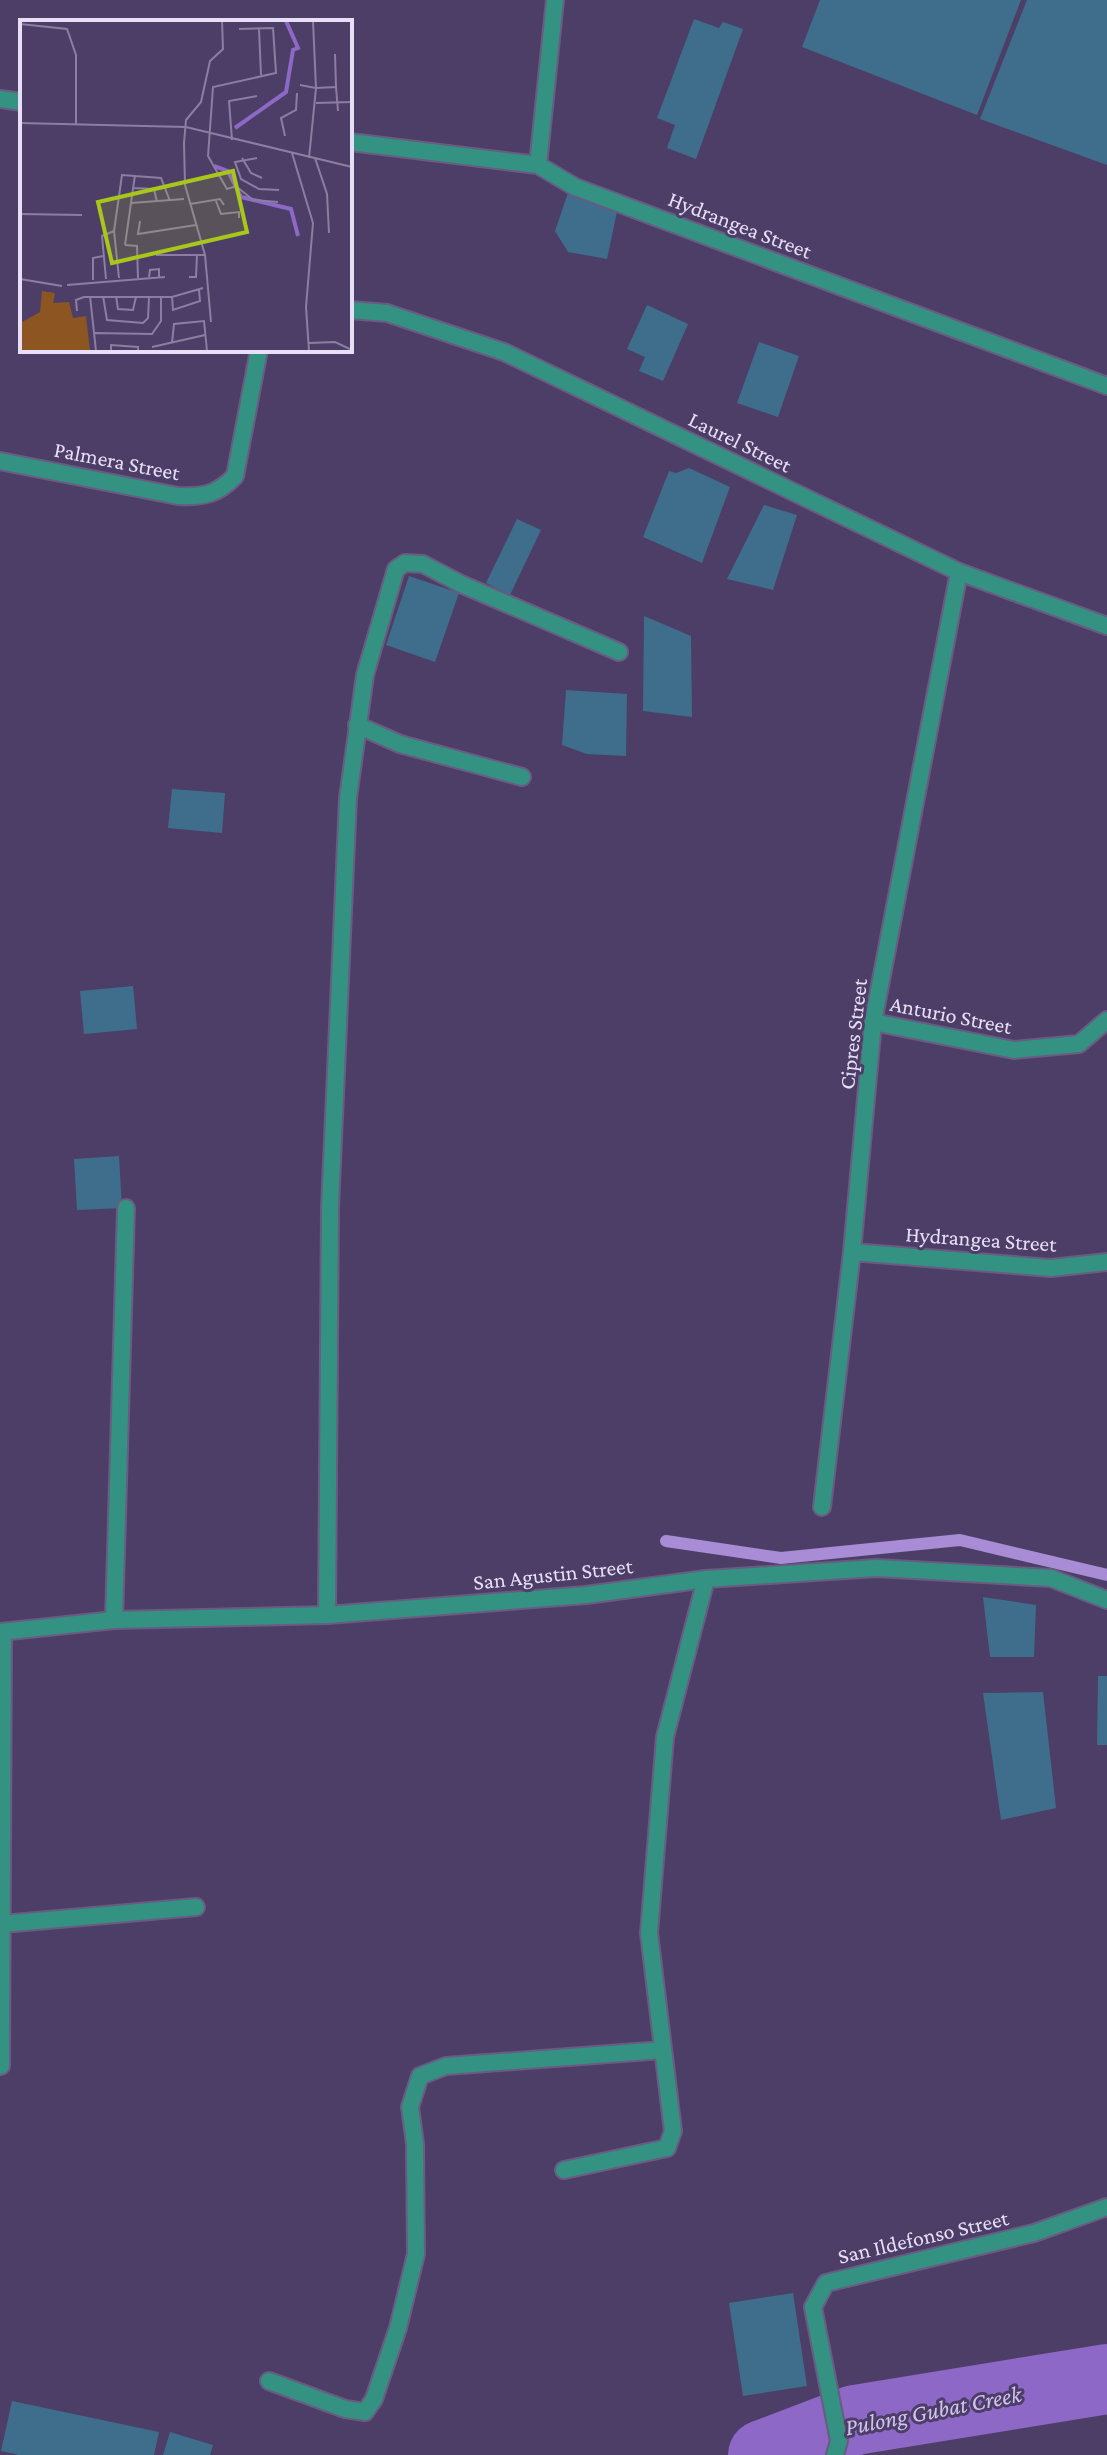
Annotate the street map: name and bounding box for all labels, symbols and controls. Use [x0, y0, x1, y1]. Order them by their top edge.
inset map [20, 20, 352, 352]
street label: Hydrangea Street [665, 186, 816, 264]
street label: Laurel Street [685, 406, 796, 478]
street label: Palmera Street [52, 437, 183, 486]
street label: Cipres Street [834, 976, 872, 1091]
street label: Anturio Street [888, 991, 1015, 1039]
street label: Hydrangea Street [905, 1221, 1058, 1257]
street label: San Agustin Street [472, 1553, 635, 1595]
street label: San Ildefonso Street [835, 2205, 1012, 2269]
water label: Pulong Gubat Creek [843, 2379, 1025, 2440]

